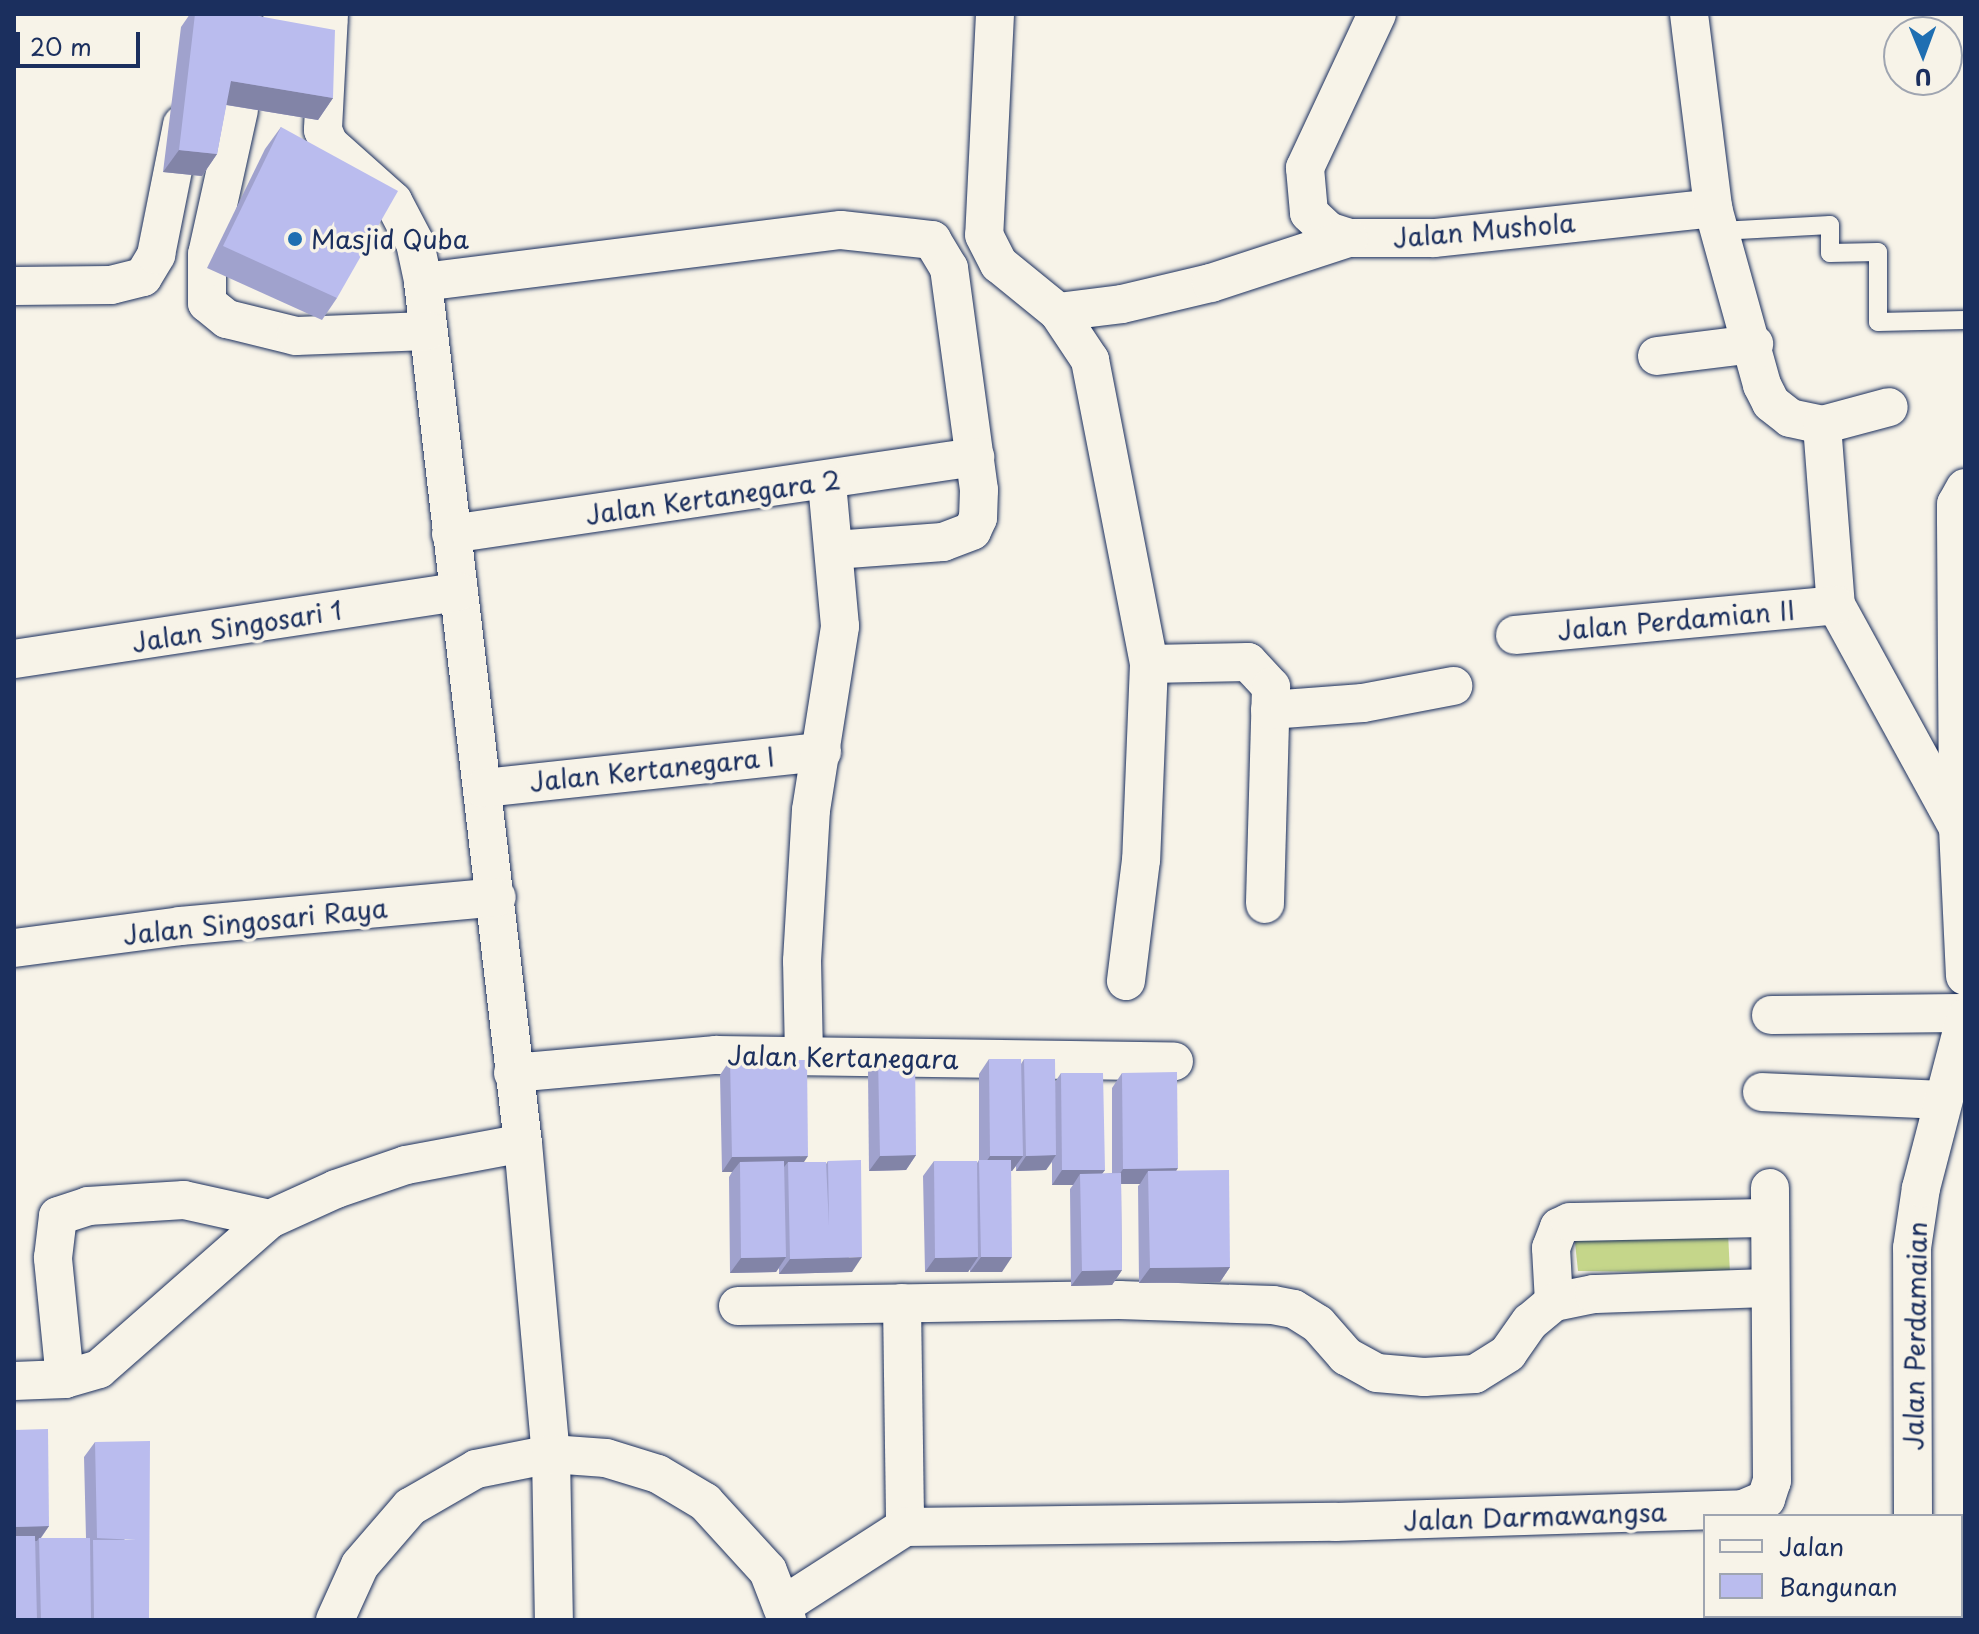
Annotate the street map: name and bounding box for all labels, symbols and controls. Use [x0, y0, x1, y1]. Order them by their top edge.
scale bar [20, 16, 144, 66]
north arrow [1883, 16, 1963, 96]
text: 20 m [30, 28, 92, 64]
text: U [1915, 62, 1932, 95]
street label: Jalan Mushola [1391, 206, 1577, 254]
place label: Masjid Quba [311, 223, 469, 255]
marker: Masjid Quba [286, 230, 304, 248]
street label: Jalan Kertanegara 2 [582, 463, 844, 531]
street label: Jalan Singosari 1 [128, 594, 346, 658]
street label: Jalan Perdamian II [1557, 594, 1795, 646]
street label: Jalan Kertanegara I [526, 740, 778, 798]
street label: Jalan Singosari Raya [120, 892, 390, 950]
street label: Jalan Kertanegara [726, 1039, 960, 1075]
street label: Jalan Perdamaian [1897, 1222, 1933, 1450]
street label: Jalan Darmawangsa [1403, 1496, 1667, 1536]
legend [1703, 1514, 1963, 1618]
text: Jalan [1779, 1528, 1844, 1564]
text: Bangunan [1779, 1568, 1898, 1604]

